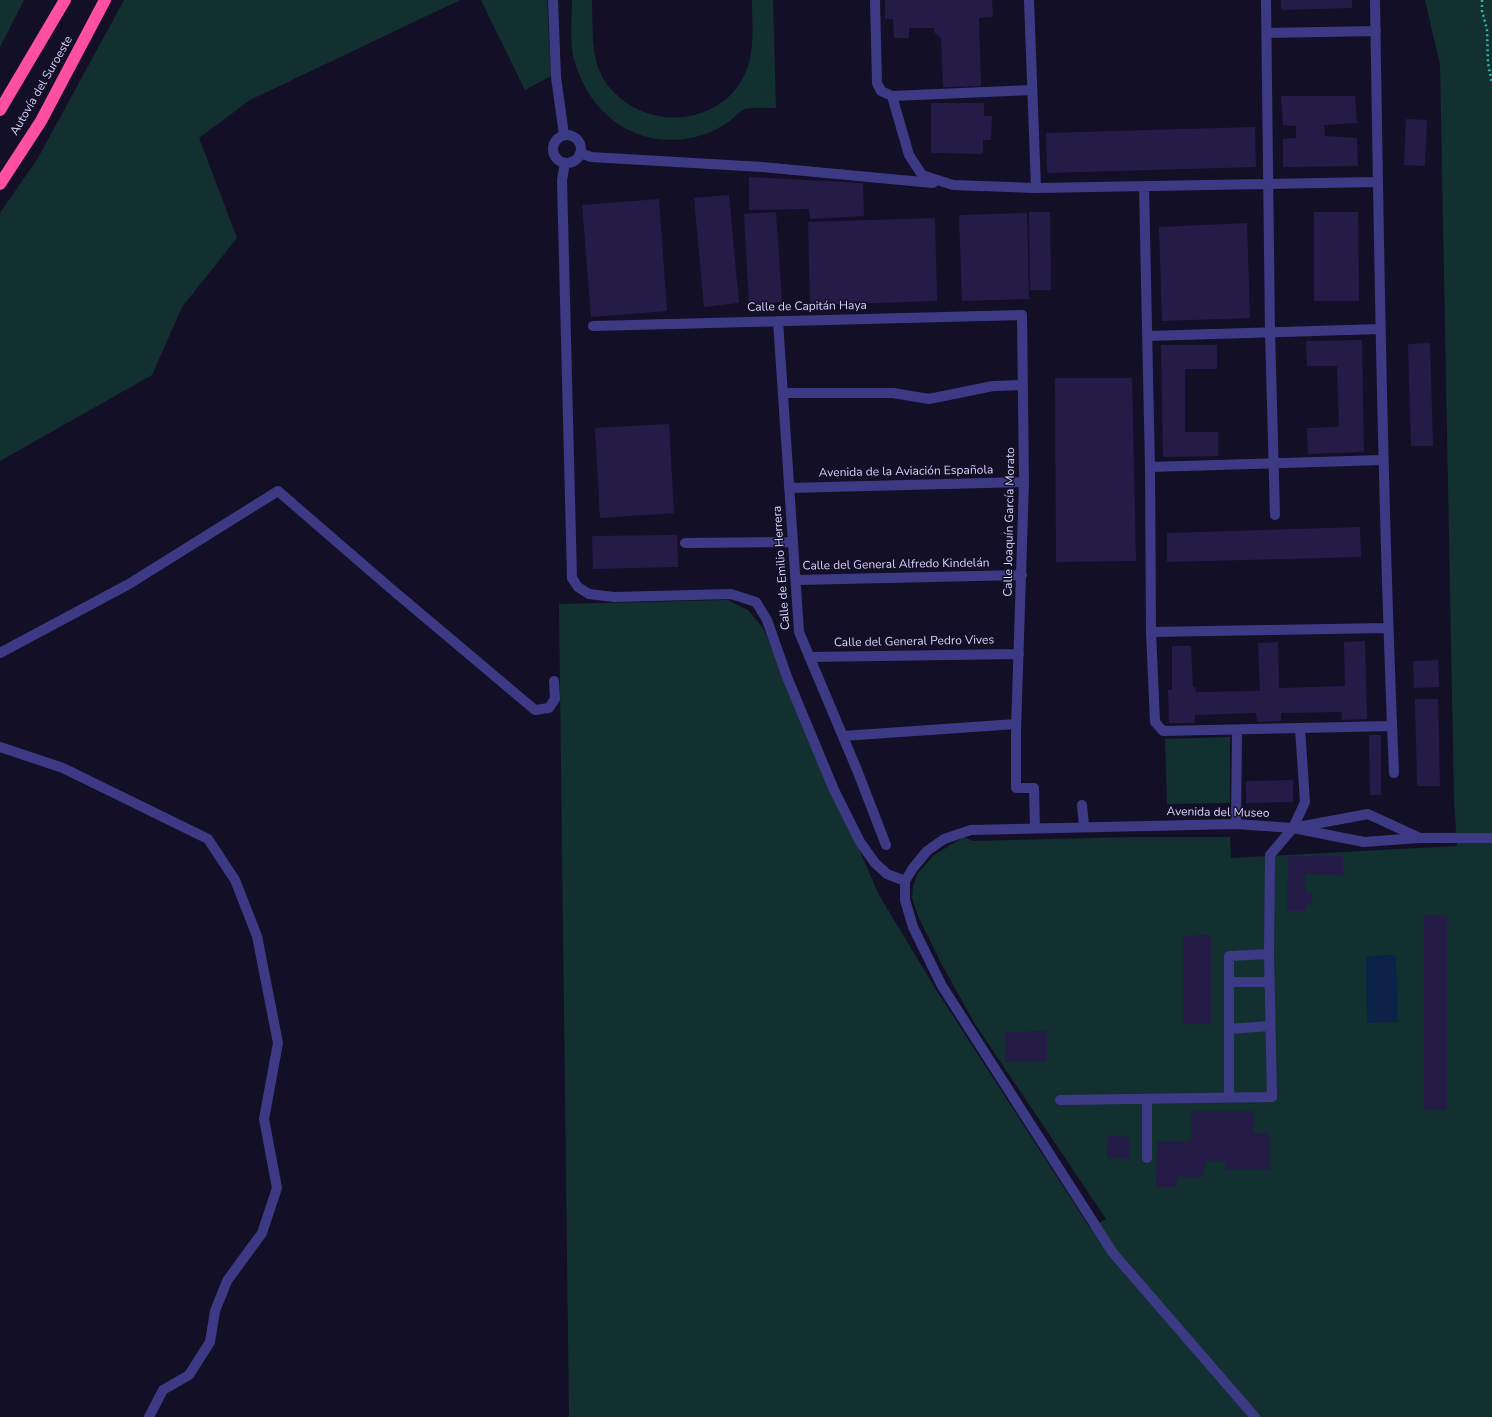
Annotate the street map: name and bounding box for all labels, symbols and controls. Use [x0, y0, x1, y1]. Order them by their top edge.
street label: Autovía del Suroeste [8, 34, 76, 138]
street label: Calle de Capitán Haya [747, 299, 867, 315]
street label: Calle Joaquín García Morato [1001, 447, 1019, 597]
street label: Avenida de la Aviación Española [819, 463, 993, 481]
street label: Calle de Emilio Herrera [770, 505, 794, 631]
street label: Calle del General Alfredo Kindelán [802, 556, 990, 574]
street label: Calle del General Pedro Vives [834, 633, 994, 651]
street label: Avenida del Museo [1166, 805, 1270, 821]

